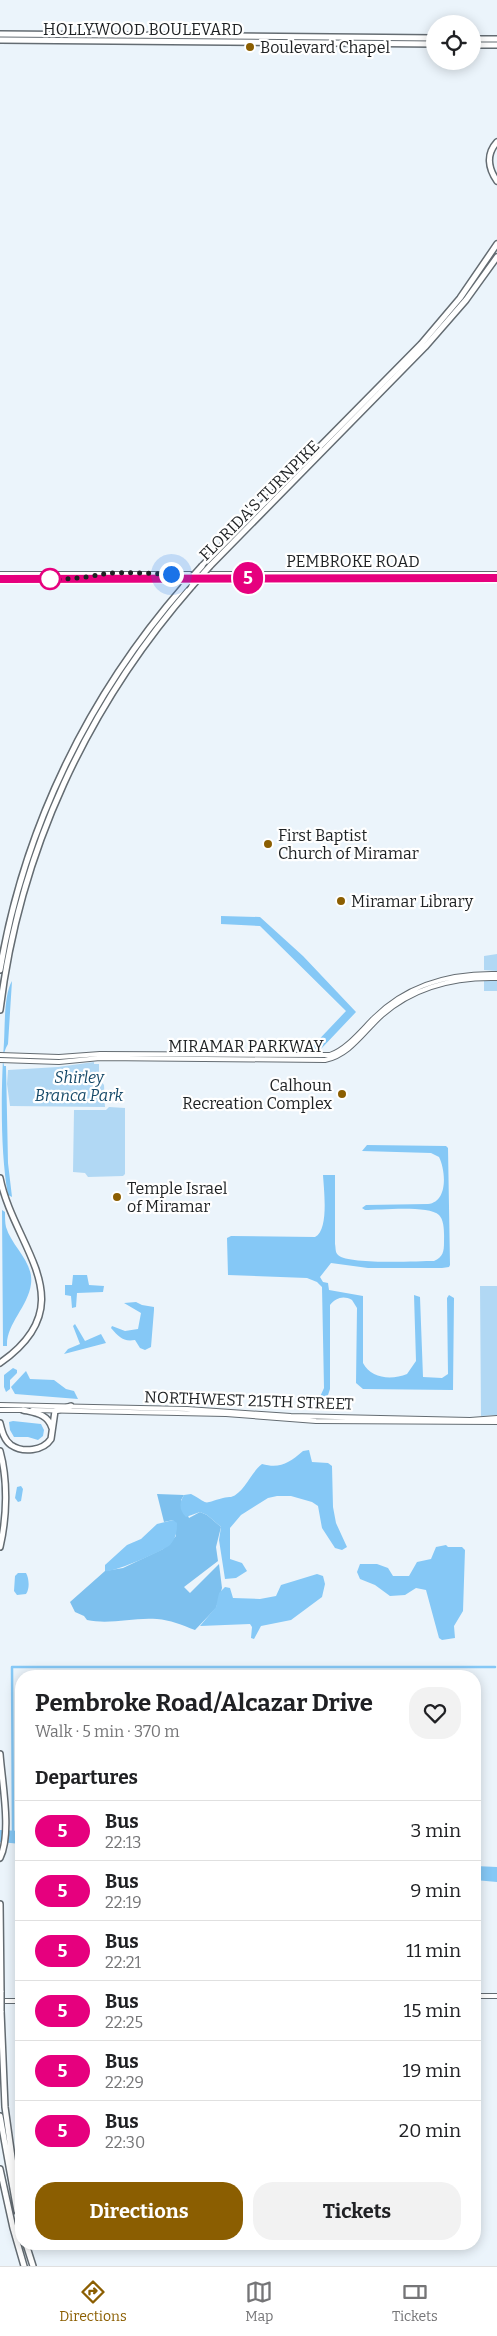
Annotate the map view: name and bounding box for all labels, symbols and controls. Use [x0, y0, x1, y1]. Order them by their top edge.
map controls [426, 15, 481, 70]
button: locate [426, 15, 481, 70]
street label: HOLLYWOOD BOULEVARD [43, 20, 243, 39]
place label: Boulevard Chapel [260, 38, 390, 57]
marker: Boulevard Chapel [244, 41, 256, 53]
street label: FLORIDA'S TURNPIKE [195, 436, 323, 564]
street label: PEMBROKE ROAD [286, 552, 420, 571]
your location [159, 562, 184, 587]
line badge: 5 [232, 562, 264, 594]
text: 5 [243, 567, 253, 589]
unlabelled marker [39, 568, 61, 590]
place label: First Baptist Church of Miramar [278, 826, 419, 863]
marker: First Baptist Church of Miramar [262, 838, 274, 850]
place label: Miramar Library [351, 892, 474, 911]
marker: Miramar Library [335, 895, 347, 907]
street label: MIRAMAR PARKWAY [168, 1037, 325, 1056]
park label: Shirley Branca Park [35, 1068, 123, 1105]
place label: Calhoun Recreation Complex [182, 1076, 332, 1113]
marker: Calhoun Recreation Complex [336, 1088, 348, 1100]
place label: Temple Israel of Miramar [127, 1179, 228, 1216]
marker: Temple Israel of Miramar [111, 1191, 123, 1203]
street label: NORTHWEST 215TH STREET [144, 1387, 354, 1414]
button: heart [409, 1687, 461, 1739]
text: Pembroke Road/Alcazar Drive [35, 1689, 373, 1717]
text: Walk · 5 min · 370 m [35, 1722, 180, 1741]
text: Departures [35, 1766, 138, 1789]
text: Bus [105, 1810, 139, 1833]
text: 3 min [411, 1819, 461, 1842]
text: 5 [58, 1820, 67, 1842]
text: 22:13 [105, 1833, 141, 1852]
text: Bus [105, 1870, 139, 1893]
text: 9 min [410, 1879, 461, 1902]
text: 5 [58, 1880, 67, 1902]
text: 22:19 [105, 1893, 142, 1912]
text: Bus [105, 1930, 139, 1953]
text: 11 min [406, 1939, 461, 1962]
text: 5 [58, 1940, 67, 1962]
text: 22:21 [105, 1953, 141, 1972]
text: Bus [105, 1990, 139, 2013]
text: 15 min [404, 1999, 461, 2022]
text: 5 [58, 2000, 67, 2022]
text: 22:25 [105, 2013, 143, 2032]
text: Bus [105, 2050, 139, 2073]
text: 19 min [403, 2059, 461, 2082]
text: 5 [58, 2060, 67, 2082]
text: 22:29 [105, 2073, 144, 2092]
text: Bus [105, 2110, 139, 2133]
text: 20 min [399, 2119, 461, 2142]
text: 5 [58, 2120, 67, 2142]
text: 22:30 [105, 2133, 145, 2152]
button: Directions [35, 2182, 243, 2240]
button: Tickets [253, 2182, 461, 2240]
tab: Directions [59, 2278, 127, 2325]
tab: Map [245, 2278, 273, 2325]
tab: Tickets [392, 2278, 438, 2325]

